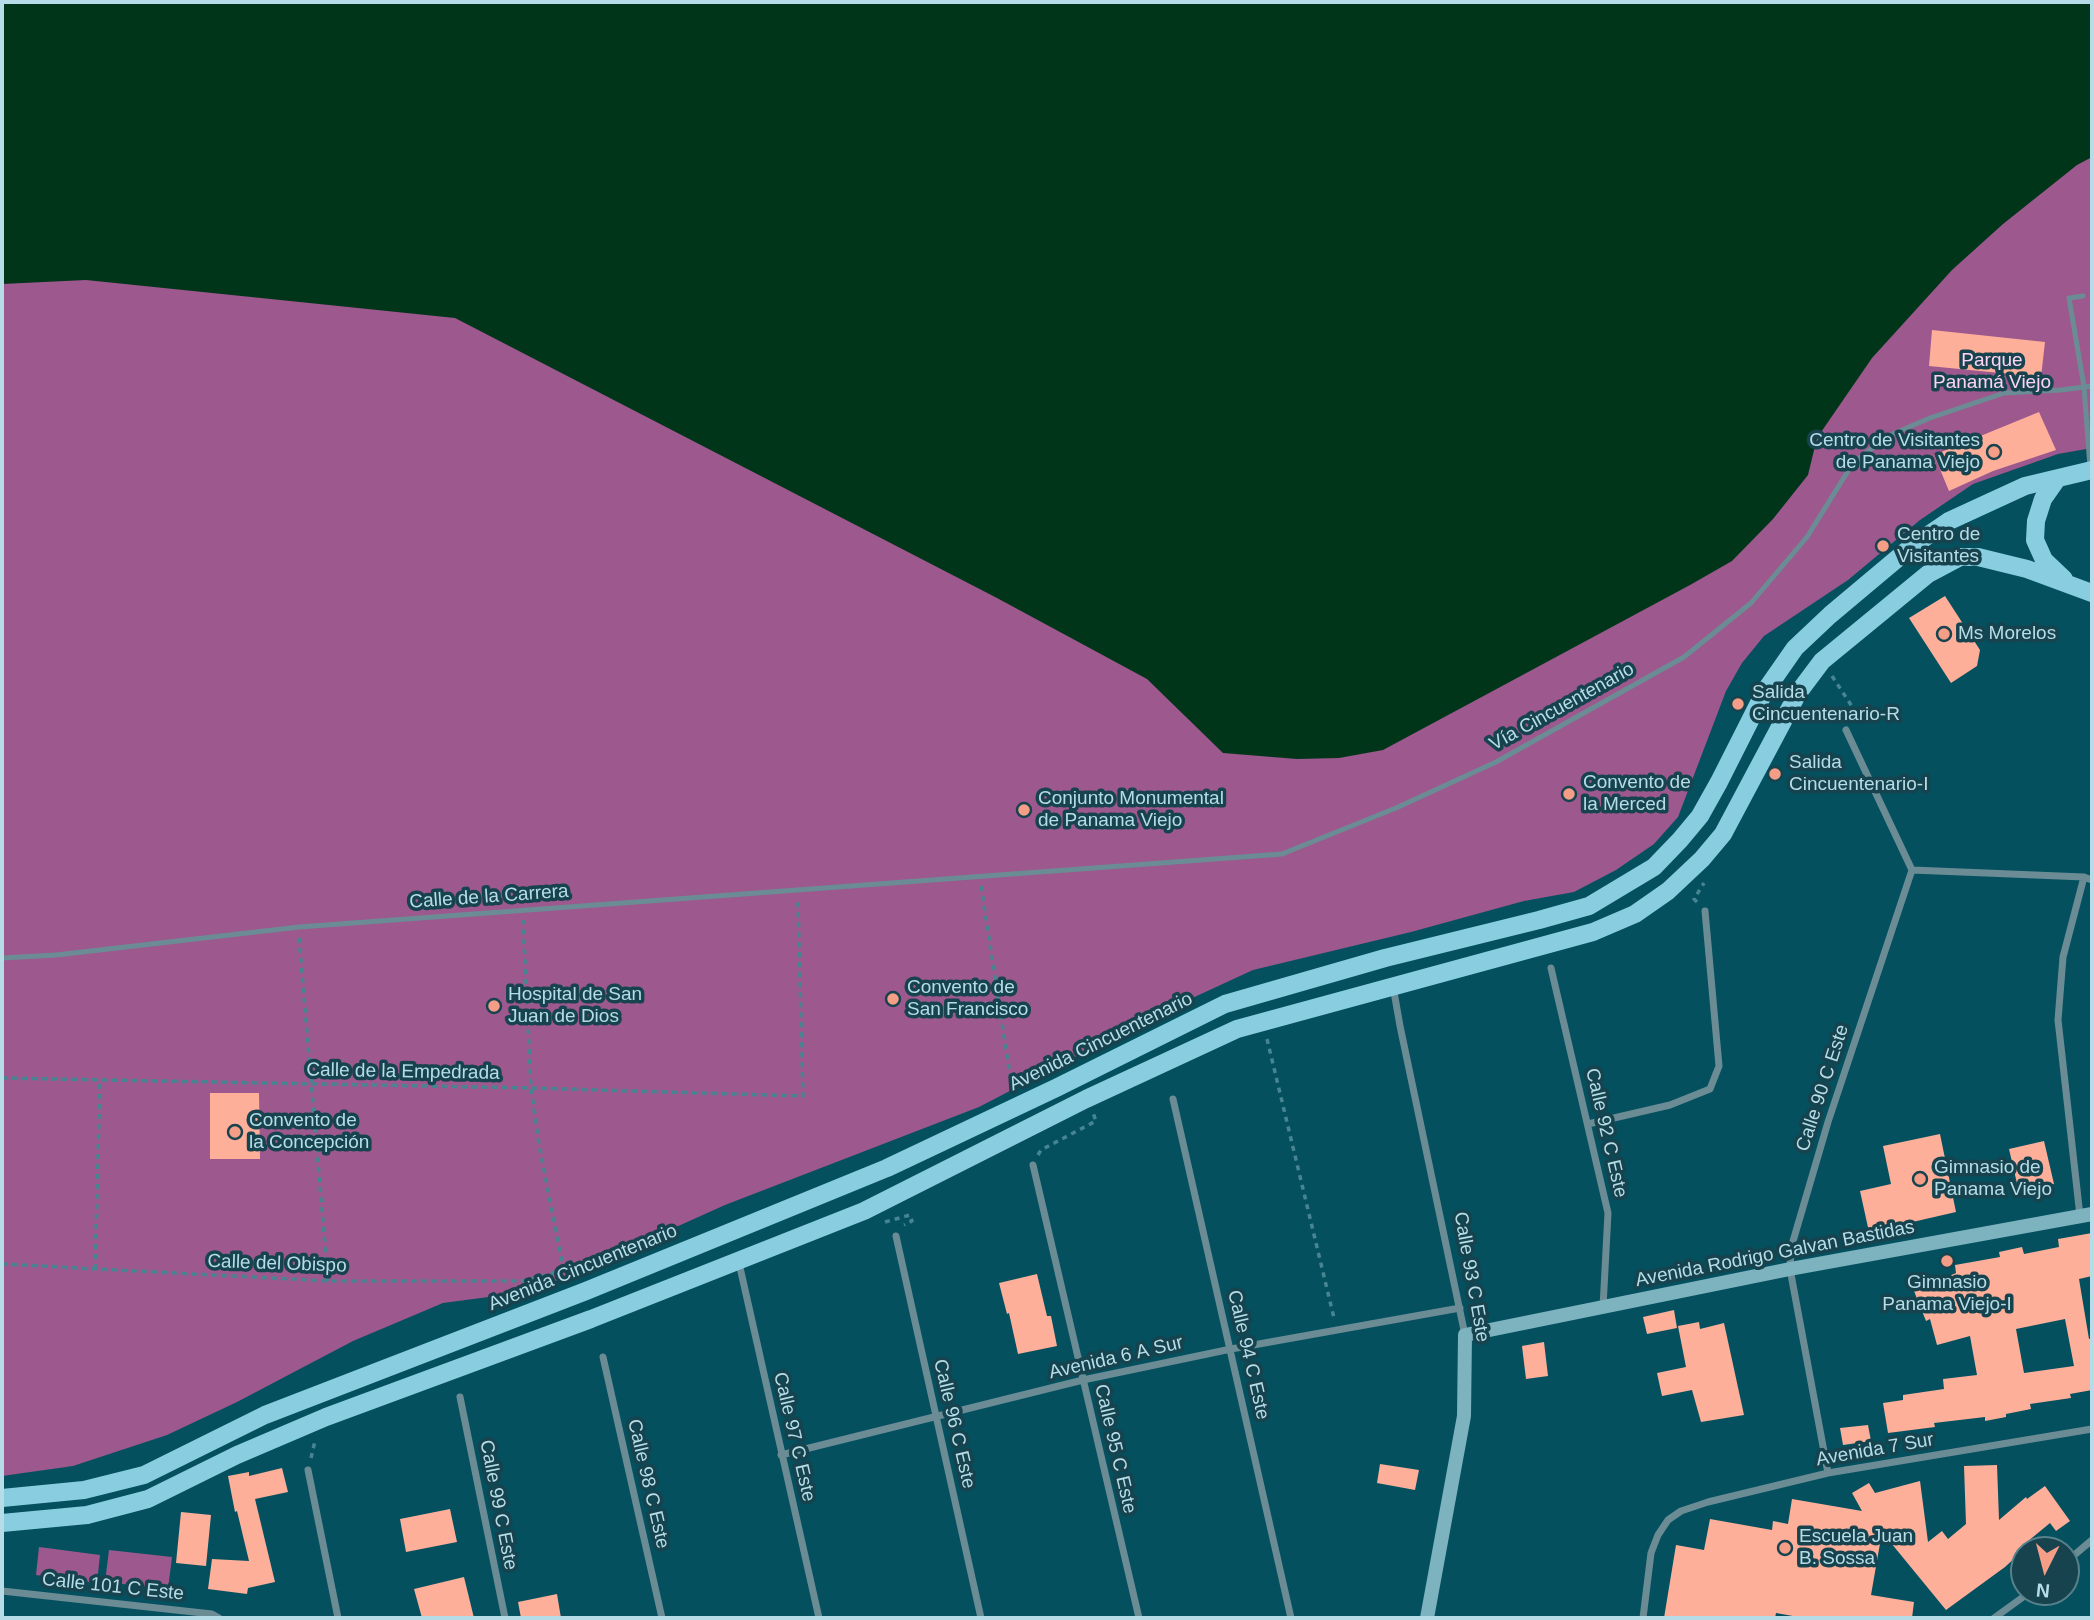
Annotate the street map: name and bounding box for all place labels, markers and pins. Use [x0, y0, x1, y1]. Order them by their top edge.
place label: Centro de Visitantes de Panama Viejo [1809, 430, 1980, 474]
marker: Centro de Visitantes de Panama Viejo [1986, 444, 2002, 460]
place label: Centro de Visitantes [1897, 524, 1980, 568]
marker: Centro de Visitantes [1875, 538, 1891, 554]
place label: Ms Morelos [1958, 623, 2056, 645]
marker: Ms Morelos [1936, 626, 1952, 642]
place label: Salida Cincuentenario-R [1752, 682, 1900, 726]
marker: Salida Cincuentenario-R [1730, 696, 1746, 712]
place label: Salida Cincuentenario-I [1789, 752, 1928, 796]
marker: Salida Cincuentenario-I [1767, 766, 1783, 782]
place label: Convento de la Merced [1583, 772, 1691, 816]
marker: Convento de la Merced [1561, 786, 1577, 802]
place label: Conjunto Monumental de Panama Viejo [1038, 788, 1224, 832]
marker: Conjunto Monumental de Panama Viejo [1016, 802, 1032, 818]
place label: Convento de San Francisco [907, 977, 1028, 1021]
place label: Hospital de San Juan de Dios [508, 984, 642, 1028]
marker: Convento de San Francisco [885, 991, 901, 1007]
marker: Hospital de San Juan de Dios [486, 998, 502, 1014]
place label: Convento de la Concepción [249, 1110, 369, 1154]
marker: Convento de la Concepción [227, 1124, 243, 1140]
place label: Gimnasio de Panama Viejo [1934, 1157, 2052, 1201]
marker: Gimnasio de Panama Viejo [1912, 1171, 1928, 1187]
marker: Gimnasio Panama Viejo-I [1939, 1253, 1955, 1269]
place label: Gimnasio Panama Viejo-I [1882, 1272, 2012, 1316]
place label: Escuela Juan B. Sossa [1799, 1526, 1913, 1570]
marker: Escuela Juan B. Sossa [1777, 1540, 1793, 1556]

